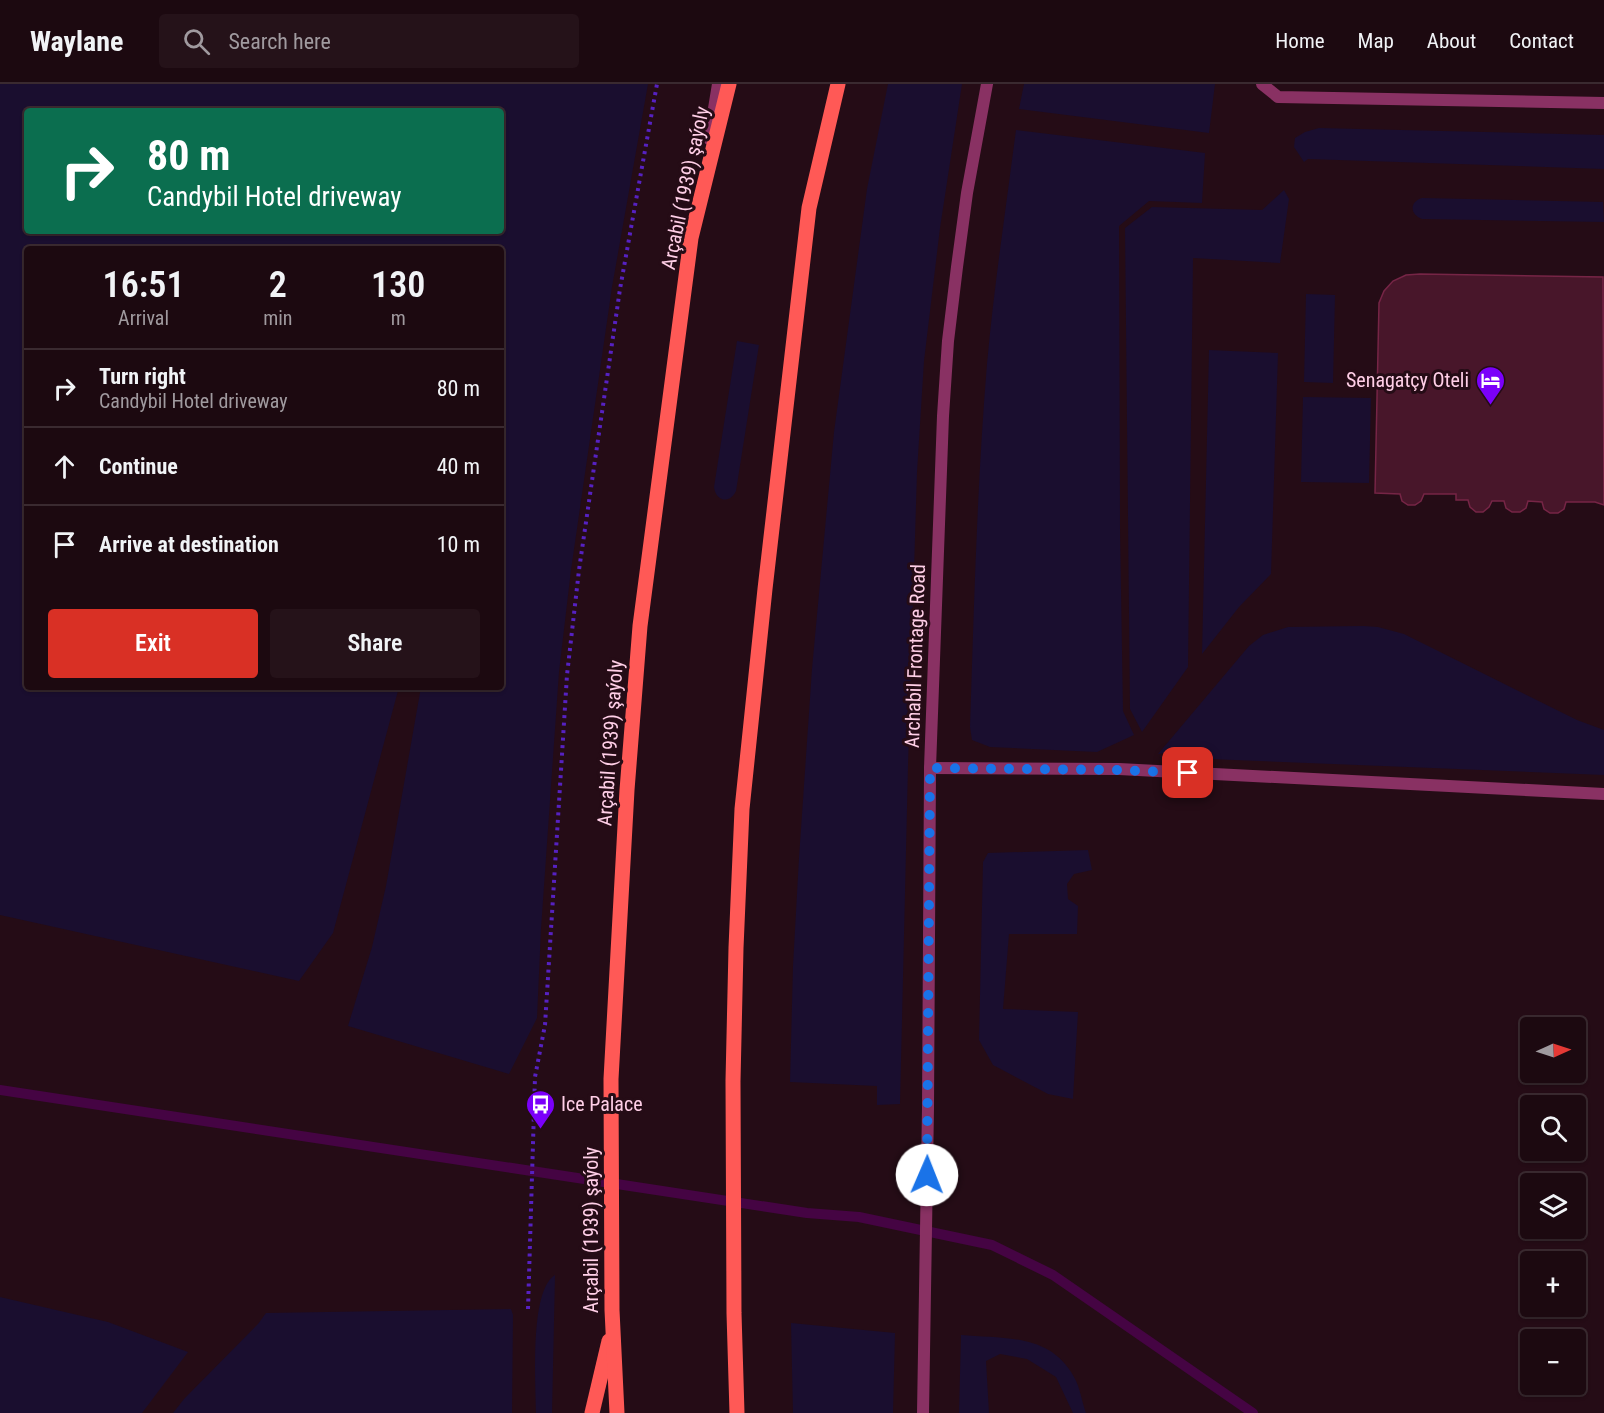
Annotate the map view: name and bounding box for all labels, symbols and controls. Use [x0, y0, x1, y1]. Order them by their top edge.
search box [159, 14, 579, 68]
text: Waylane [30, 25, 123, 58]
icon: search [180, 25, 213, 58]
text: Search here [228, 29, 331, 54]
text: Home [1275, 29, 1325, 53]
text: Map [1358, 29, 1394, 53]
text: About [1427, 29, 1476, 53]
text: Contact [1509, 29, 1574, 53]
street label: Arçabil (1939) şaýoly [656, 104, 714, 272]
text: 80 m [147, 131, 230, 180]
icon: right [48, 132, 126, 210]
text: Candybil Hotel driveway [147, 181, 402, 213]
text: 16:51 [103, 264, 185, 306]
text: 2 [269, 264, 287, 306]
text: 130 [371, 264, 425, 306]
text: Arrival [118, 306, 169, 330]
text: min [263, 306, 292, 330]
text: m [391, 306, 406, 330]
text: Turn right [99, 364, 186, 389]
hotel icon: Senagatçy Oteli [1474, 364, 1506, 406]
place label: Senagatçy Oteli [1346, 368, 1469, 392]
icon: right [48, 372, 81, 405]
text: 80 m [437, 376, 480, 401]
text: Candybil Hotel driveway [99, 389, 288, 413]
icon: ahead [48, 450, 81, 483]
text: Continue [99, 454, 178, 479]
text: 40 m [437, 454, 480, 479]
icon: arrive [48, 528, 81, 561]
text: Arrive at destination [99, 532, 279, 557]
text: 10 m [437, 532, 480, 557]
street label: Archabil Frontage Road [900, 564, 930, 748]
button: Exit [48, 609, 258, 678]
button: Share [270, 609, 480, 678]
street label: Arçabil (1939) şaýoly [592, 659, 628, 827]
pin [1162, 747, 1213, 798]
icon: arrive [1171, 756, 1204, 789]
north arrow [1520, 1017, 1586, 1083]
map controls [1520, 1017, 1586, 1395]
bus stop icon: Ice Palace [524, 1088, 556, 1130]
place label: Ice Palace [561, 1092, 643, 1116]
button: search [1520, 1095, 1586, 1161]
position arrow [895, 1143, 959, 1207]
street label: Arçabil (1939) şaýoly [579, 1147, 603, 1313]
button: layers [1520, 1173, 1586, 1239]
button: + [1520, 1251, 1586, 1317]
button: − [1520, 1329, 1586, 1395]

